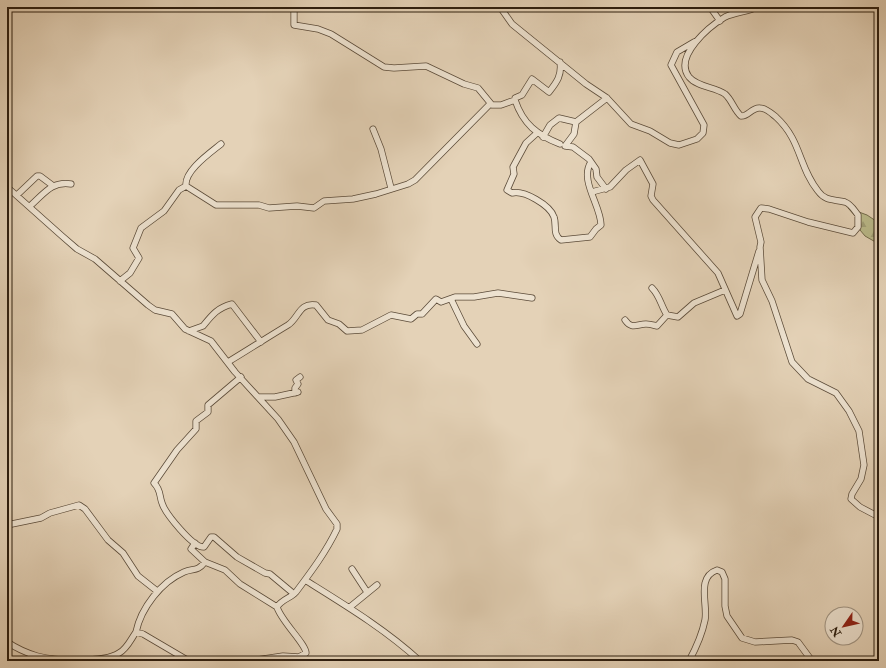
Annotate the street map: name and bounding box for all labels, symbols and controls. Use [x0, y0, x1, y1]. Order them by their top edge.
north arrow [824, 606, 864, 646]
text: N [827, 623, 845, 640]

